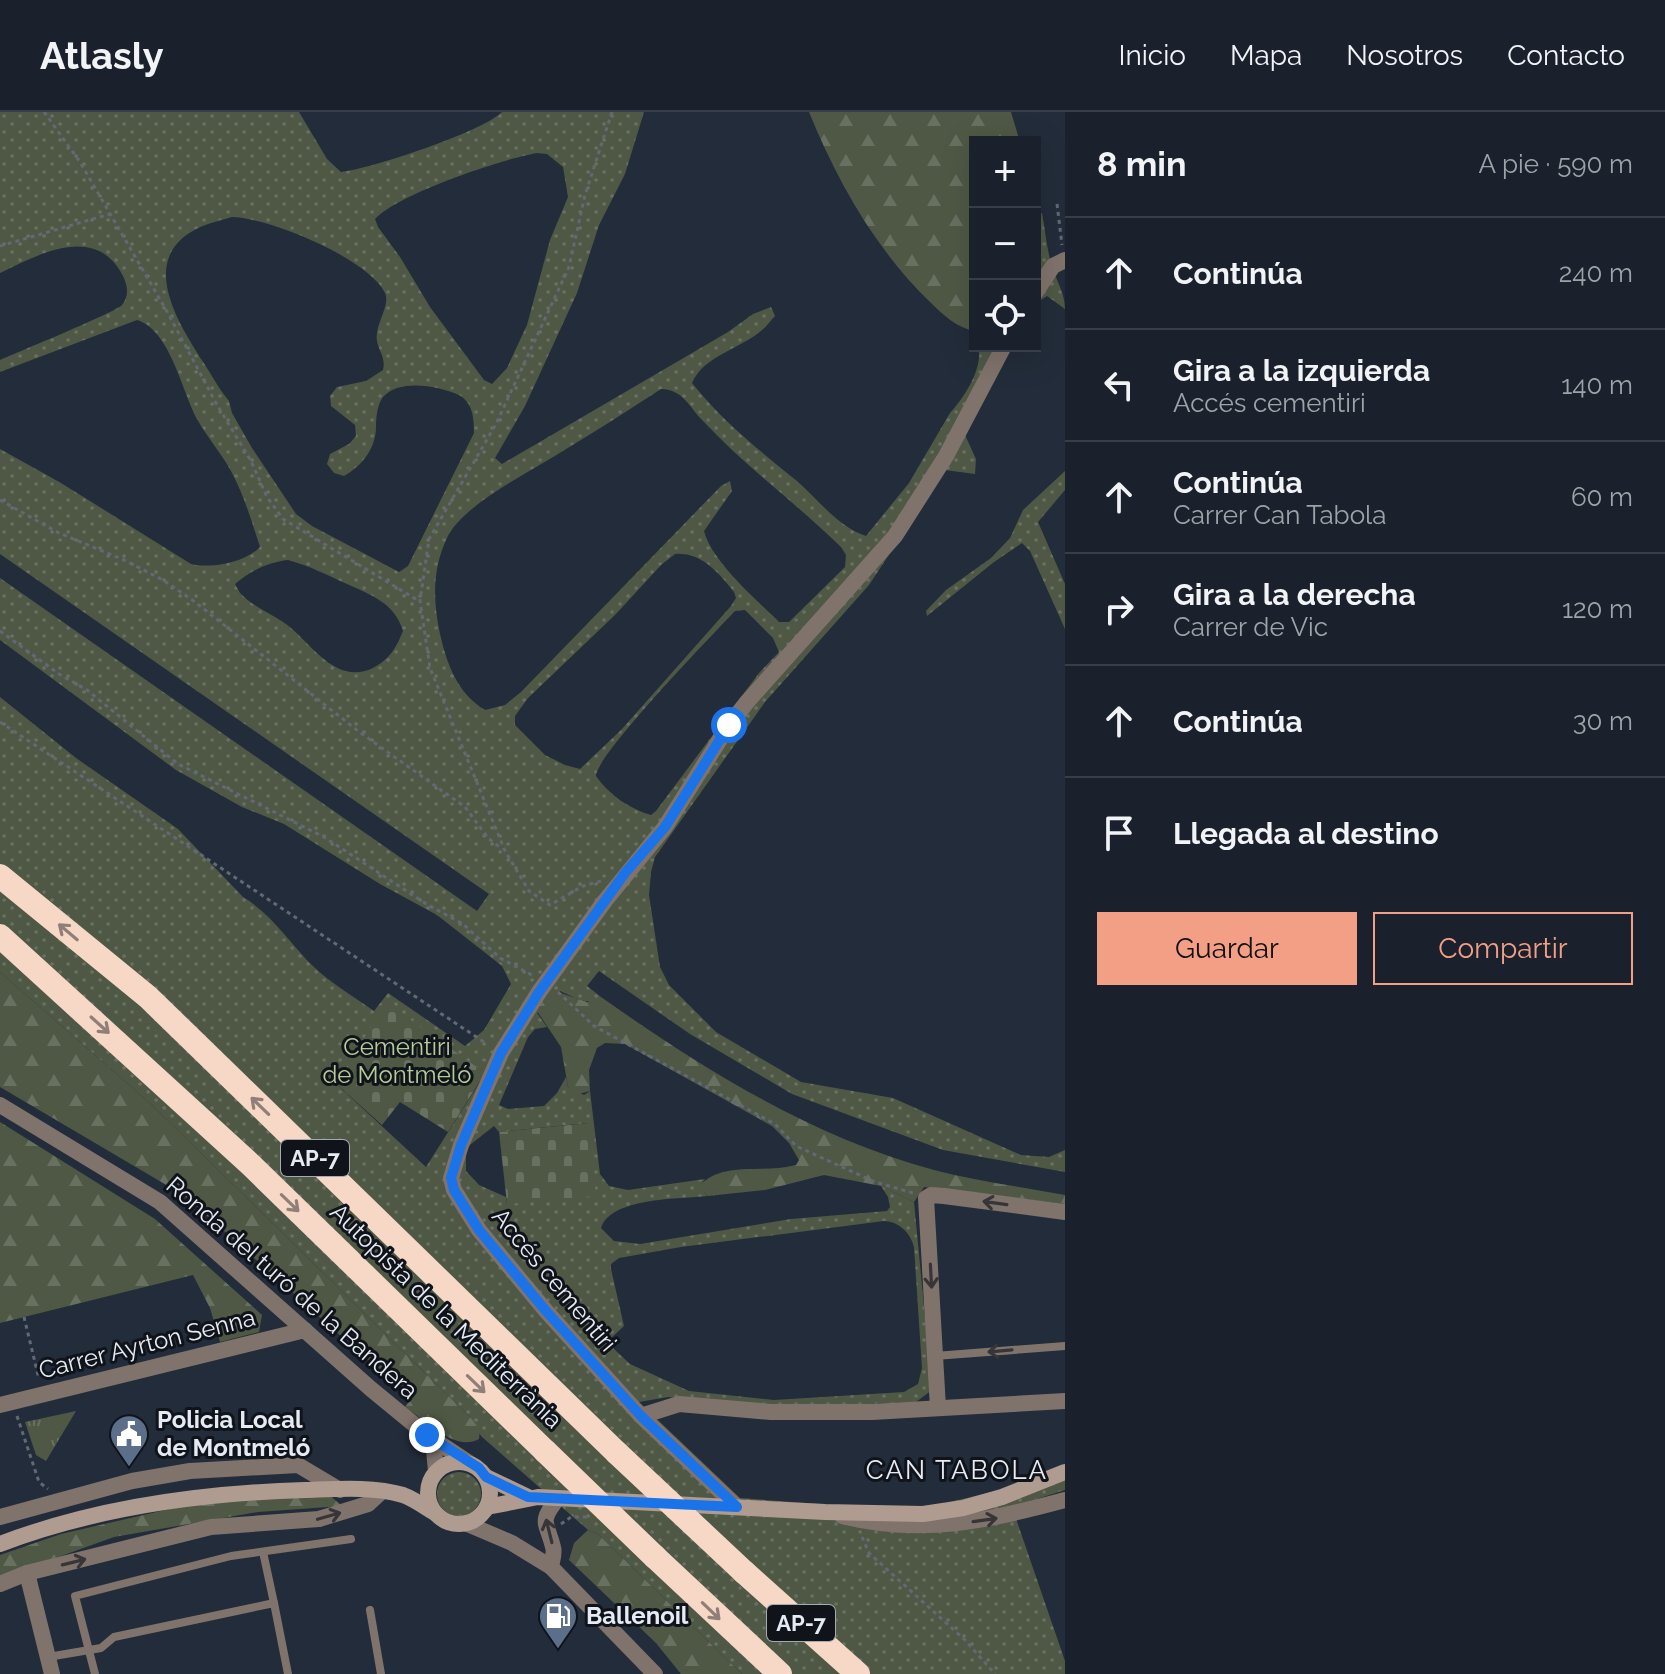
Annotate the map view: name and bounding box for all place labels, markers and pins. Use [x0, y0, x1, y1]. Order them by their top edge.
place label: Policia Local de Montmeló [157, 1405, 310, 1462]
public building icon: Policia Local de Montmeló [108, 1413, 150, 1468]
fuel station icon: Ballenoil [537, 1595, 579, 1650]
place label: Ballenoil [586, 1601, 689, 1630]

